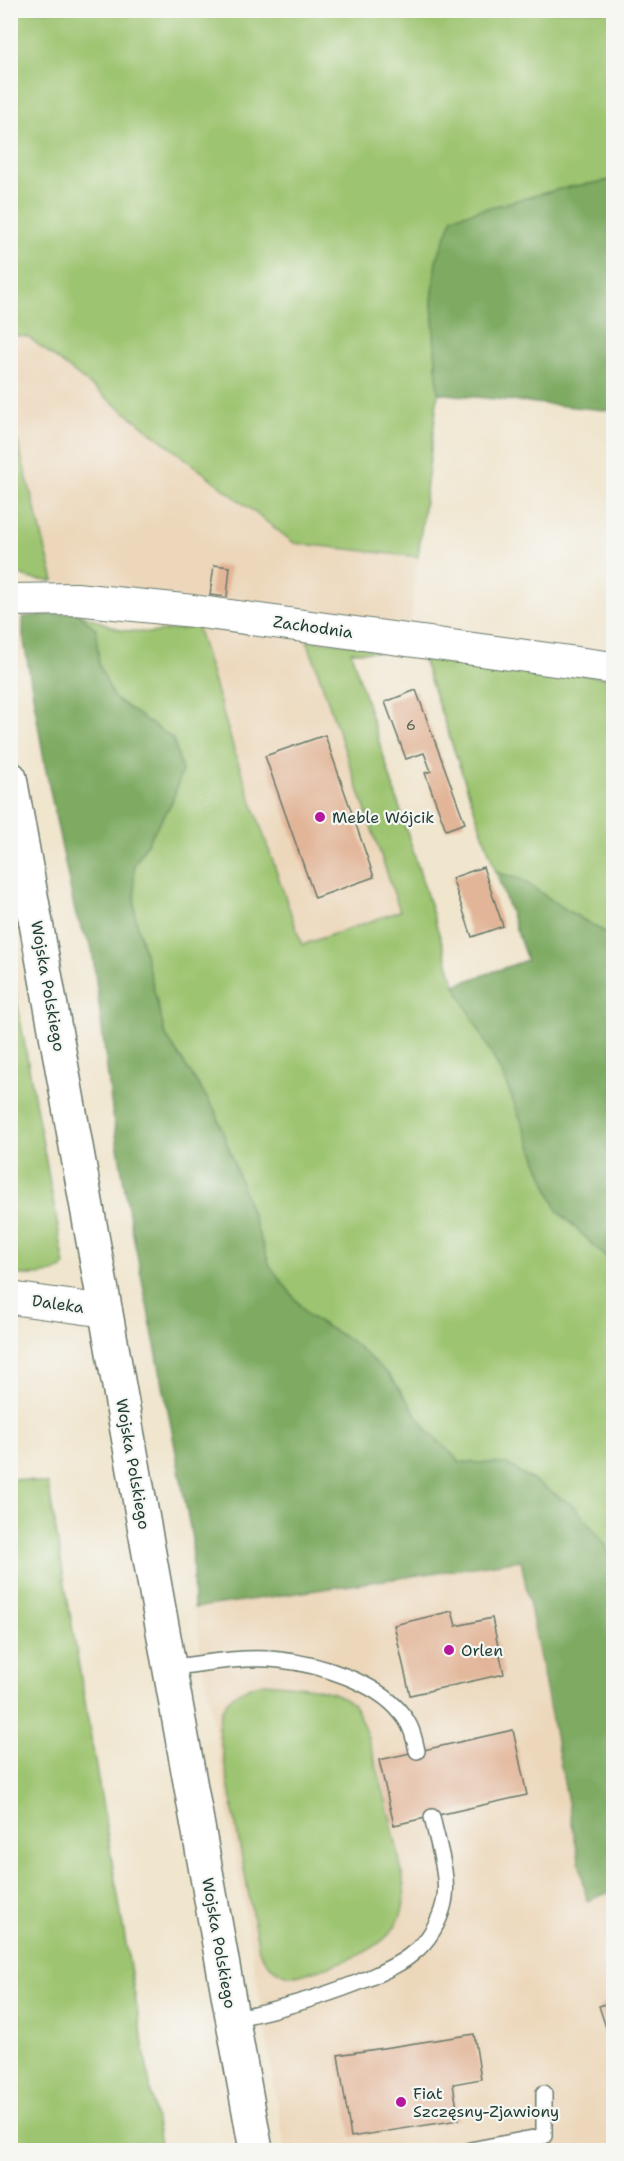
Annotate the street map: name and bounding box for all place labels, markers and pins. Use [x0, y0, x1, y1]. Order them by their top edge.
place label: Meble Wójcik [332, 807, 434, 828]
marker: Meble Wójcik [313, 810, 327, 824]
place label: Orlen [461, 1640, 503, 1661]
marker: Orlen [442, 1643, 456, 1657]
place label: Fiat Szczęsny-Zjawiony [413, 2083, 559, 2122]
marker: Fiat Szczęsny-Zjawiony [394, 2095, 408, 2109]

